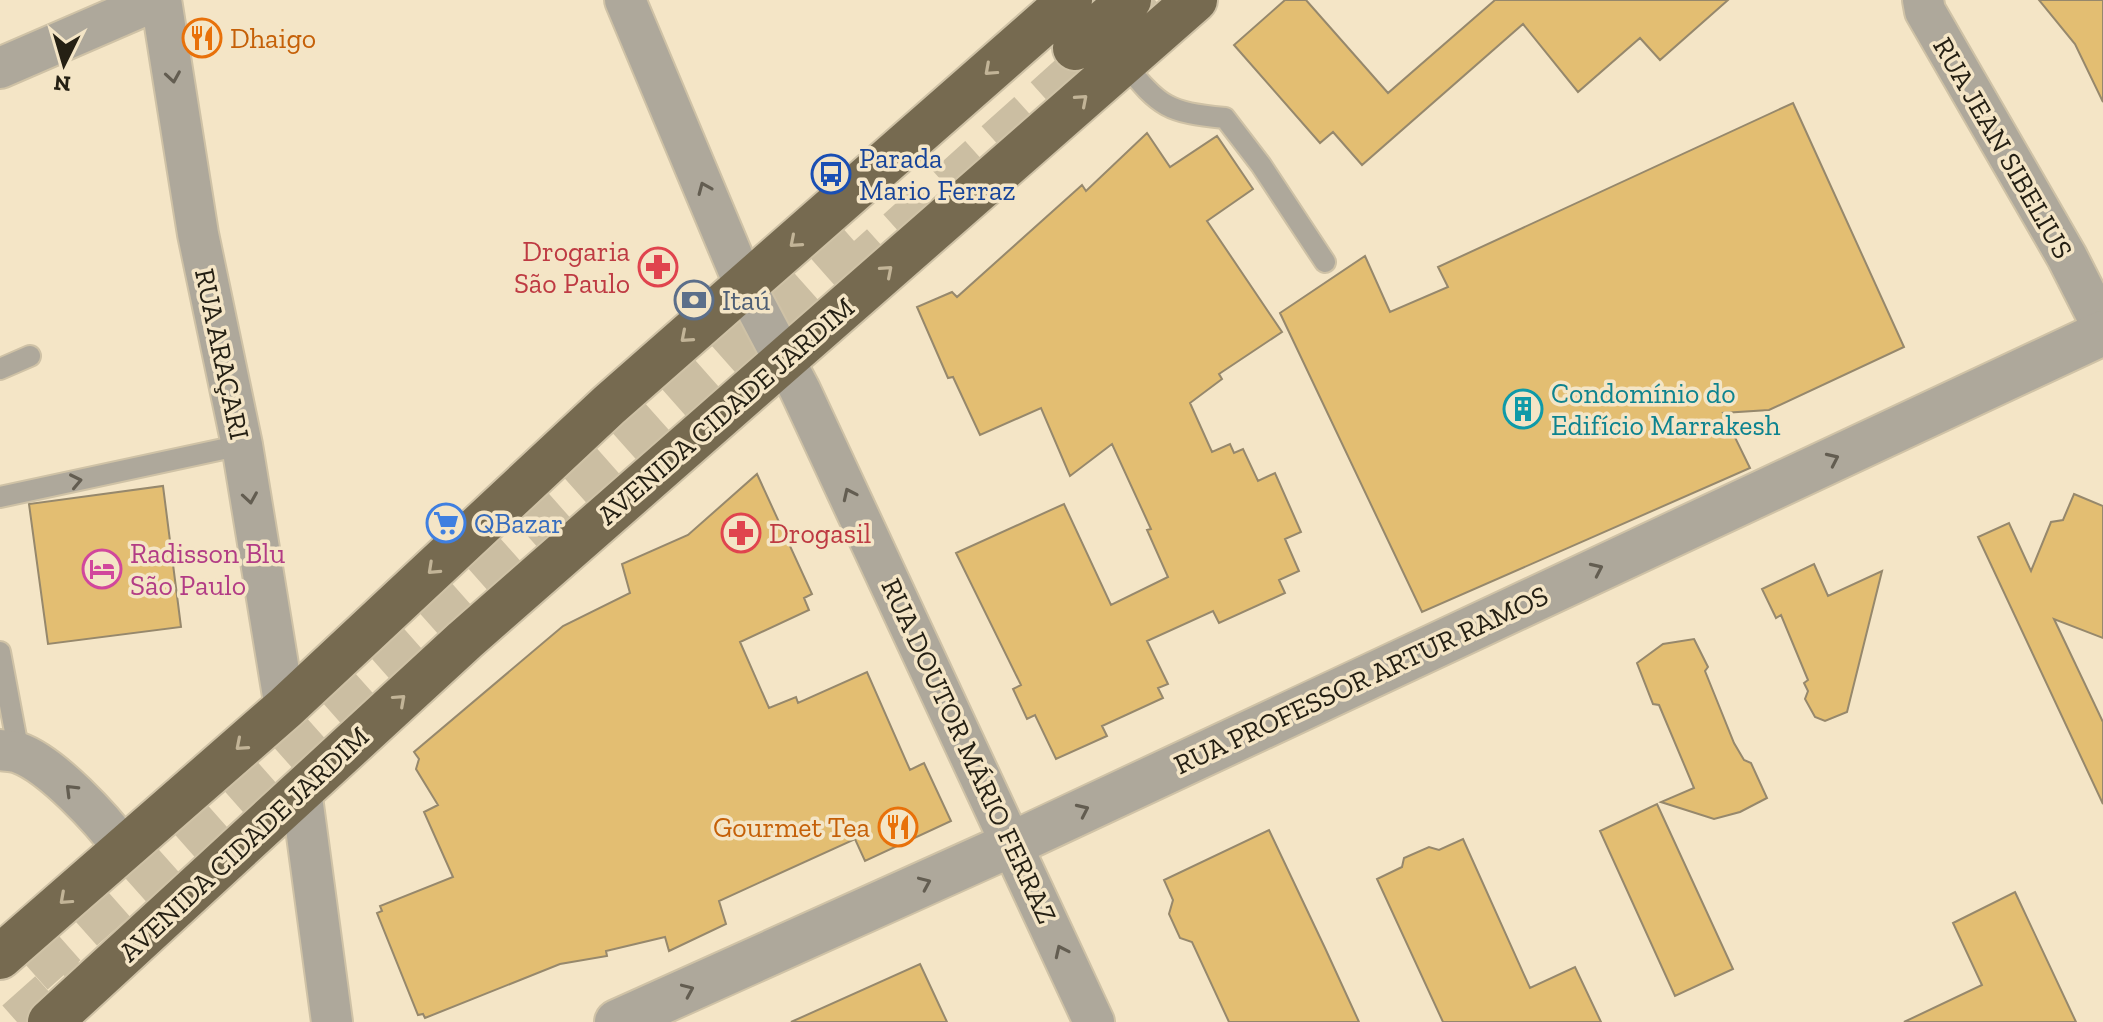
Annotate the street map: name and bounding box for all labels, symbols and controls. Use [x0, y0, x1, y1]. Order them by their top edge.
restaurant icon: Dhaigo [181, 17, 223, 59]
place label: Dhaigo [230, 22, 316, 55]
north arrow [24, 24, 104, 104]
street label: RUA JEAN SIBELIUS [1926, 32, 2080, 264]
one-way arrow [985, 61, 1000, 75]
text: N [53, 69, 72, 98]
one-way arrow [164, 70, 181, 84]
one-way arrow [1073, 95, 1088, 109]
place label: Parada Mario Ferraz [859, 142, 1016, 207]
bus stop icon: Parada Mario Ferraz [810, 153, 852, 195]
one-way arrow [698, 182, 714, 196]
one-way arrow [790, 233, 805, 247]
place label: Drogaria São Paulo [514, 235, 630, 300]
pharmacy icon: Drogaria São Paulo [637, 246, 679, 288]
street label: RUA ARAÇARI [188, 266, 256, 442]
one-way arrow [877, 266, 892, 281]
bank icon: Itaú [673, 279, 715, 321]
place label: Itaú [722, 284, 770, 317]
street label: AVENIDA CIDADE JARDIM [591, 291, 861, 531]
one-way arrow [681, 327, 696, 342]
place label: Condomínio do Edifício Marrakesh [1551, 377, 1781, 442]
building icon: Condomínio do Edifício Marrakesh [1502, 388, 1544, 430]
one-way arrow [1824, 453, 1839, 469]
one-way arrow [69, 473, 83, 490]
one-way arrow [843, 488, 859, 502]
one-way arrow [241, 491, 258, 505]
supermarket icon: QBazar [425, 502, 467, 544]
place label: QBazar [474, 507, 563, 540]
pharmacy icon: Drogasil [720, 512, 762, 554]
place label: Drogasil [769, 517, 871, 550]
place label: Radisson Blu São Paulo [130, 537, 285, 602]
hotel icon: Radisson Blu São Paulo [81, 548, 123, 590]
one-way arrow [428, 560, 442, 575]
one-way arrow [1589, 563, 1604, 579]
street label: RUA DOUTOR MÁRIO FERRAZ [874, 573, 1064, 929]
street label: RUA PROFESSOR ARTUR RAMOS [1169, 579, 1553, 781]
one-way arrow [391, 695, 405, 709]
street label: AVENIDA CIDADE JARDIM [112, 720, 376, 968]
one-way arrow [236, 735, 251, 750]
one-way arrow [66, 785, 80, 799]
one-way arrow [1075, 804, 1089, 820]
restaurant icon: Gourmet Tea [877, 806, 919, 848]
place label: Gourmet Tea [713, 811, 870, 844]
one-way arrow [916, 877, 931, 893]
one-way arrow [59, 890, 74, 904]
one-way arrow [1055, 945, 1071, 959]
one-way arrow [679, 984, 694, 1000]

